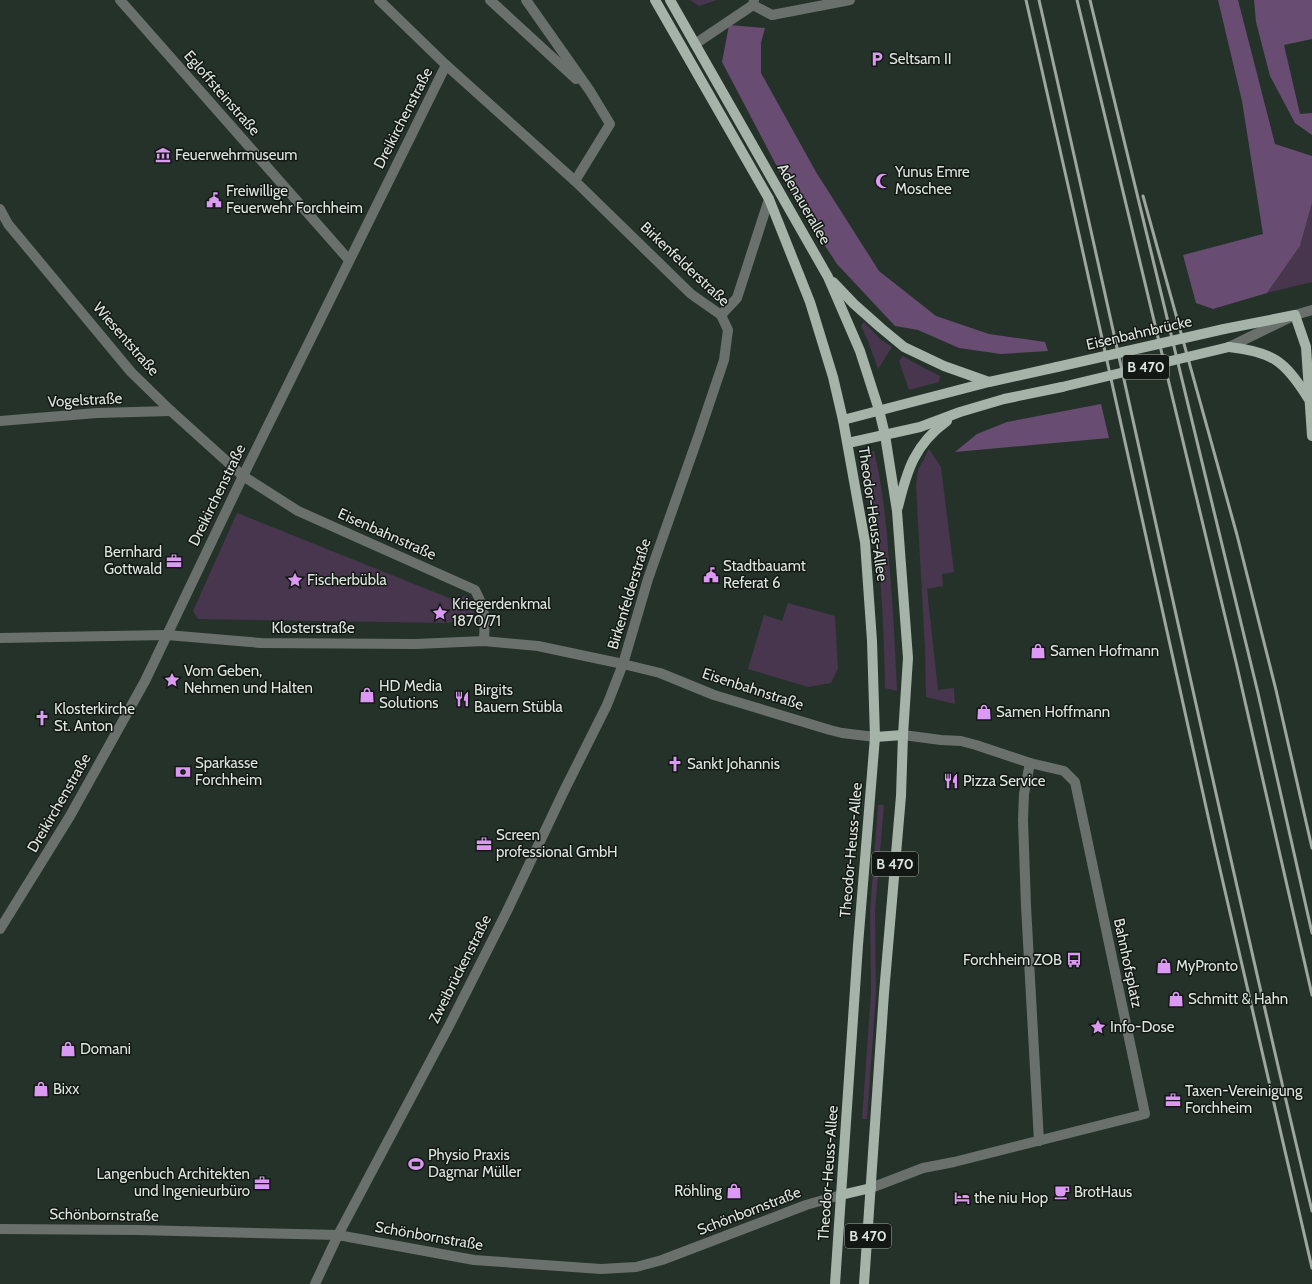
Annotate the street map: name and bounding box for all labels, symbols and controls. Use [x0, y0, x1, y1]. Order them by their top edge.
street label: Egloffsteinstraße [180, 47, 264, 139]
parking icon: Seltsam II [868, 50, 886, 68]
place label: Seltsam II [889, 50, 952, 68]
street label: Dreikirchenstraße [370, 64, 436, 172]
museum icon: Feuerwehrmuseum [154, 146, 172, 164]
place label: Feuerwehrmuseum [175, 146, 297, 164]
street label: Adenauerallee [774, 160, 835, 248]
place label: Yunus Emre Moschee [894, 163, 970, 198]
mosque icon: Yunus Emre Moschee [874, 172, 892, 190]
place label: Freiwillige Feuerwehr Forchheim [226, 182, 363, 217]
public building icon: Freiwillige Feuerwehr Forchheim [205, 191, 223, 209]
street label: Birkenfelderstraße [637, 218, 734, 310]
street label: Wiesentstraße [89, 299, 163, 380]
street label: Eisenbahnbrücke [1084, 312, 1194, 354]
road number: B 470 [1123, 355, 1169, 379]
street label: Vogelstraße [47, 389, 123, 411]
street label: Dreikirchenstraße [185, 441, 250, 549]
street label: Theodor-Heuss-Allee [855, 446, 891, 583]
street label: Eisenbahnstraße [335, 504, 439, 564]
street label: Birkenfelderstraße [604, 536, 655, 652]
place label: Bernhard Gottwald [104, 543, 162, 578]
office icon: Bernhard Gottwald [165, 552, 183, 570]
place label: Stadtbauamt Referat 6 [723, 557, 806, 592]
public building icon: Stadtbauamt Referat 6 [702, 566, 720, 584]
place icon: Fischerbübla [286, 571, 304, 589]
place label: Fischerbübla [307, 571, 388, 589]
place label: Kriegerdenkmal 1870/71 [452, 595, 551, 630]
place icon: Kriegerdenkmal 1870/71 [431, 604, 449, 622]
street label: Klosterstraße [271, 619, 355, 637]
shop icon: Samen Hofmann [1029, 642, 1047, 660]
place label: Samen Hofmann [1050, 642, 1159, 660]
place label: Vom Geben, Nehmen und Halten [184, 662, 313, 697]
street label: Eisenbahnstraße [700, 664, 806, 714]
place icon: Vom Geben, Nehmen und Halten [163, 671, 181, 689]
place label: HD Media Solutions [379, 677, 443, 712]
place label: Birgits Bauern Stübla [474, 681, 564, 716]
shop icon: HD Media Solutions [358, 686, 376, 704]
restaurant icon: Birgits Bauern Stübla [453, 690, 471, 708]
place label: Klosterkirche St. Anton [54, 700, 135, 735]
shop icon: Samen Hoffmann [975, 703, 993, 721]
place label: Samen Hoffmann [996, 703, 1110, 721]
church icon: Klosterkirche St. Anton [33, 709, 51, 727]
street label: Dreikirchenstraße [23, 750, 95, 856]
place label: Sparkasse Forchheim [195, 754, 262, 789]
church icon: Sankt Johannis [666, 755, 684, 773]
place label: Sankt Johannis [687, 755, 780, 773]
bank icon: Sparkasse Forchheim [174, 763, 192, 781]
restaurant icon: Pizza Service [942, 772, 960, 790]
place label: Pizza Service [963, 772, 1046, 790]
street label: Theodor-Heuss-Allee [836, 781, 866, 918]
place label: Screen professional GmbH [496, 826, 618, 861]
office icon: Screen professional GmbH [475, 835, 493, 853]
road number: B 470 [872, 852, 918, 876]
street label: Zweibrückenstraße [425, 912, 495, 1026]
street label: Bahnhofsplatz [1110, 917, 1146, 1009]
place label: Forchheim ZOB [963, 951, 1062, 969]
bus stop icon: Forchheim ZOB [1065, 951, 1083, 969]
shop icon: MyPronto [1155, 957, 1173, 975]
place label: MyPronto [1176, 957, 1238, 975]
shop icon: Schmitt & Hahn [1167, 990, 1185, 1008]
place label: Schmitt & Hahn [1188, 990, 1288, 1008]
place icon: Info-Dose [1089, 1018, 1107, 1036]
place label: Info-Dose [1110, 1018, 1175, 1036]
shop icon: Domani [59, 1040, 77, 1058]
place label: Domani [80, 1040, 131, 1058]
shop icon: Bixx [32, 1080, 50, 1098]
place label: Bixx [53, 1080, 79, 1098]
place label: Taxen-Vereinigung Forchheim [1185, 1082, 1303, 1117]
office icon: Taxen-Vereinigung Forchheim [1164, 1091, 1182, 1109]
street label: Theodor-Heuss-Allee [814, 1104, 842, 1241]
place label: Physio Praxis Dagmar Müller [428, 1146, 521, 1181]
sports icon: Physio Praxis Dagmar Müller [407, 1155, 425, 1173]
place label: Langenbuch Architekten und Ingenieurbüro [97, 1165, 250, 1200]
office icon: Langenbuch Architekten und Ingenieurbüro [253, 1174, 271, 1192]
place label: Röhling [674, 1182, 723, 1200]
shop icon: Röhling [725, 1182, 743, 1200]
street label: Schönbornstraße [695, 1183, 804, 1239]
cafe icon: BrotHaus [1053, 1183, 1071, 1201]
place label: BrotHaus [1074, 1183, 1132, 1201]
hotel icon: the niu Hop [953, 1189, 971, 1207]
place label: the niu Hop [974, 1189, 1048, 1207]
street label: Schönbornstraße [49, 1205, 159, 1225]
street label: Schönbornstraße [374, 1218, 485, 1254]
road number: B 470 [845, 1224, 891, 1248]

